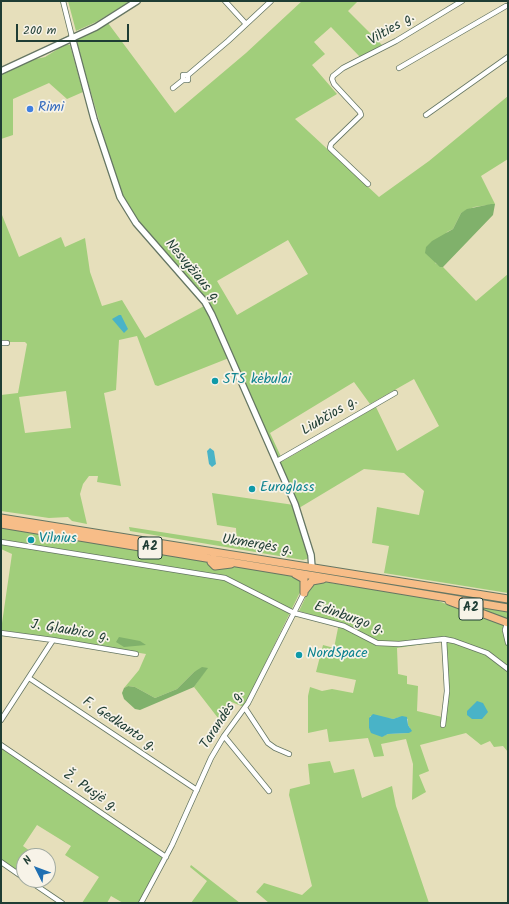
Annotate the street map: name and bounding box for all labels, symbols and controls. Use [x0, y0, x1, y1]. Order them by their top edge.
street label: Vilties g. [366, 10, 418, 50]
scale bar [18, 16, 131, 42]
text: 200 m [23, 21, 56, 40]
place label: Rimi [38, 101, 64, 117]
marker: Rimi [25, 104, 35, 114]
street label: Nesvyžiaus g. [160, 237, 224, 307]
place label: STS kėbulai [223, 373, 291, 389]
marker: STS kėbulai [210, 376, 220, 386]
street label: Liubčios g. [299, 394, 361, 440]
place label: Euroglass [260, 481, 314, 497]
marker: Euroglass [247, 484, 257, 494]
place label: Vilnius [39, 532, 77, 548]
street label: Ukmergės g. [220, 532, 294, 560]
marker: Vilnius [26, 535, 36, 545]
road number: A2 [138, 537, 162, 559]
road number: A2 [459, 598, 483, 620]
street label: Edinburgo g. [312, 599, 386, 639]
street label: J. Glaubico g. [29, 617, 111, 647]
place label: NordSpace [307, 647, 368, 663]
marker: NordSpace [294, 650, 304, 660]
street label: Tarandės g. [198, 687, 248, 753]
street label: F. Gedkanto g. [79, 694, 159, 756]
street label: Ž. Pusjė g. [59, 767, 121, 817]
north arrow [16, 848, 56, 888]
text: N [19, 852, 37, 869]

